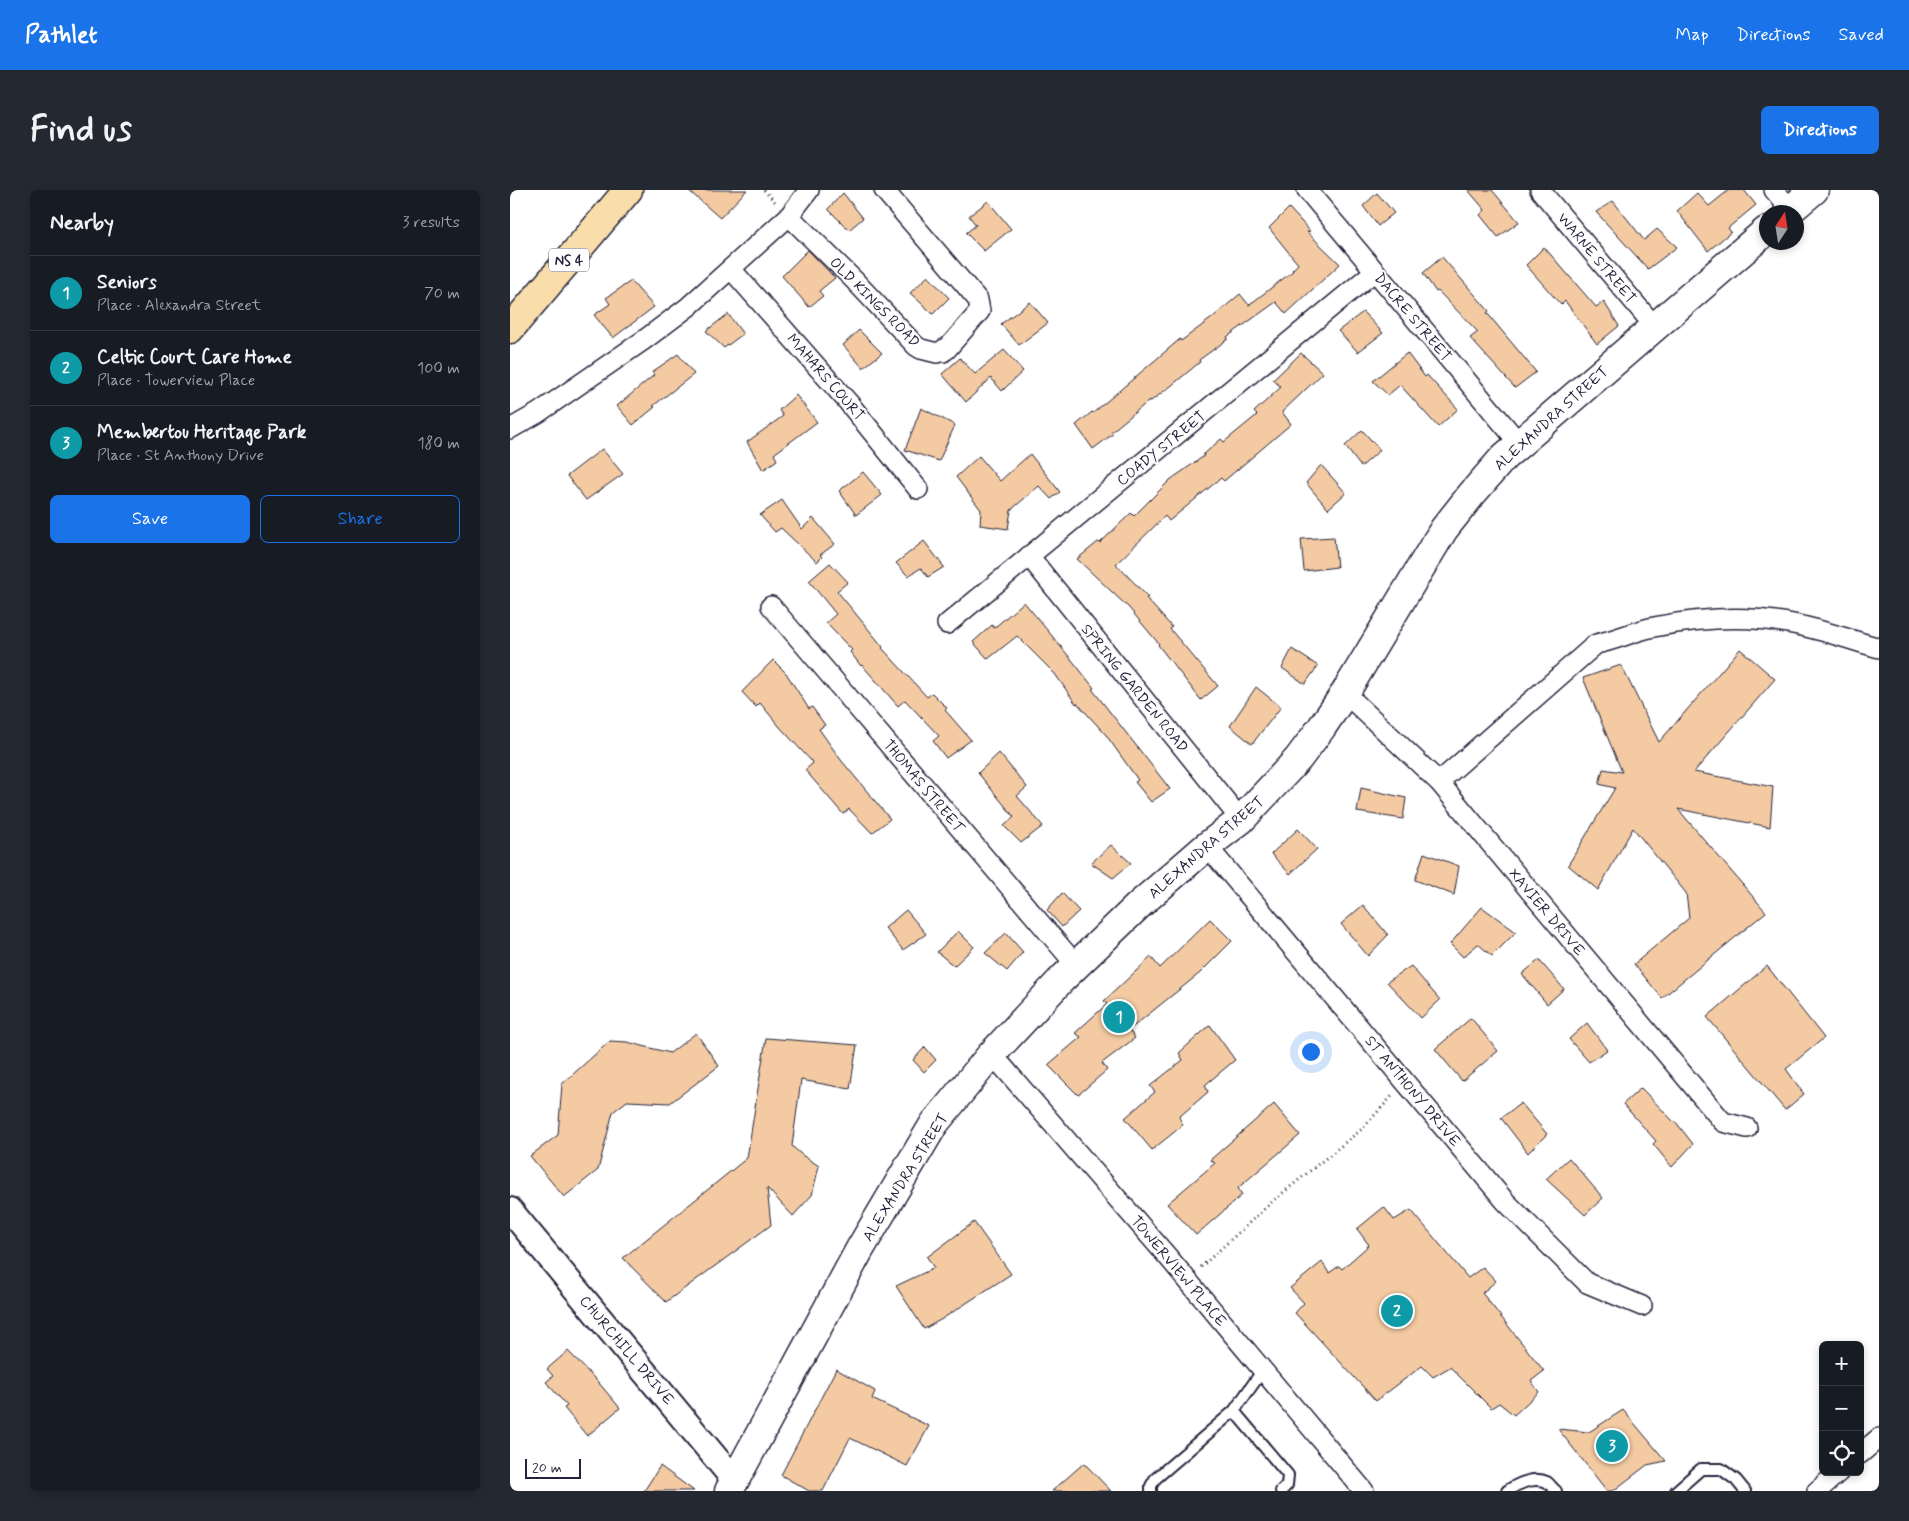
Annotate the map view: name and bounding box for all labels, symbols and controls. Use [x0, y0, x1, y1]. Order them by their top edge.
text: Pathlet [25, 20, 97, 51]
text: Map [1676, 23, 1709, 47]
text: Directions [1737, 23, 1811, 47]
text: Saved [1839, 23, 1884, 47]
button: Directions [1761, 106, 1879, 154]
text: Find us [30, 107, 132, 153]
north arrow [1759, 205, 1804, 250]
text: Nearby [50, 209, 114, 237]
street label: WARNE STREET [1552, 209, 1640, 308]
text: 3 results [402, 212, 460, 233]
road number: NS 4 [549, 248, 589, 272]
street label: OLD KINGS ROAD [825, 253, 924, 352]
street label: DACRE STREET [1369, 269, 1455, 366]
text: Seniors [97, 270, 157, 295]
text: 1 [62, 283, 70, 304]
text: 70 m [424, 283, 460, 304]
text: Place · Alexandra Street [97, 295, 261, 316]
street label: MAHARS COURT [782, 330, 869, 426]
text: Celtic Court Care Home [97, 345, 292, 370]
text: 2 [62, 358, 70, 379]
text: 100 m [417, 358, 460, 379]
street label: ALEXANDRA STREET [1490, 362, 1613, 476]
text: Place · Towerview Place [97, 370, 255, 391]
street label: COADY STREET [1113, 407, 1210, 491]
text: Membertou Heritage Park [97, 420, 306, 445]
text: 3 [62, 433, 70, 454]
text: 180 m [417, 433, 460, 454]
text: Place · St Anthony Drive [97, 445, 264, 466]
button: Save [50, 495, 250, 543]
button: Share [260, 495, 460, 543]
street label: SPRING GARDEN ROAD [1076, 620, 1192, 757]
street label: THOMAS STREET [878, 736, 969, 838]
street label: ALEXANDRA STREET [1144, 792, 1269, 904]
street label: XAVIER DRIVE [1504, 864, 1589, 961]
pin: 1 [1103, 998, 1135, 1036]
street label: ST ANTHONY DRIVE [1360, 1032, 1465, 1152]
your location [1298, 1039, 1324, 1065]
street label: ALEXANDRA STREET [858, 1110, 953, 1245]
street label: TOWERVIEW PLACE [1126, 1212, 1231, 1331]
street label: CHURCHILL DRIVE [574, 1292, 678, 1410]
pin: 2 [1381, 1292, 1413, 1330]
map controls [1819, 1341, 1864, 1476]
button: + [1819, 1341, 1864, 1386]
button: − [1819, 1386, 1864, 1431]
pin: 3 [1596, 1427, 1628, 1465]
button: locate [1819, 1431, 1864, 1476]
scale bar [525, 1456, 581, 1479]
text: 20 m [532, 1459, 562, 1477]

